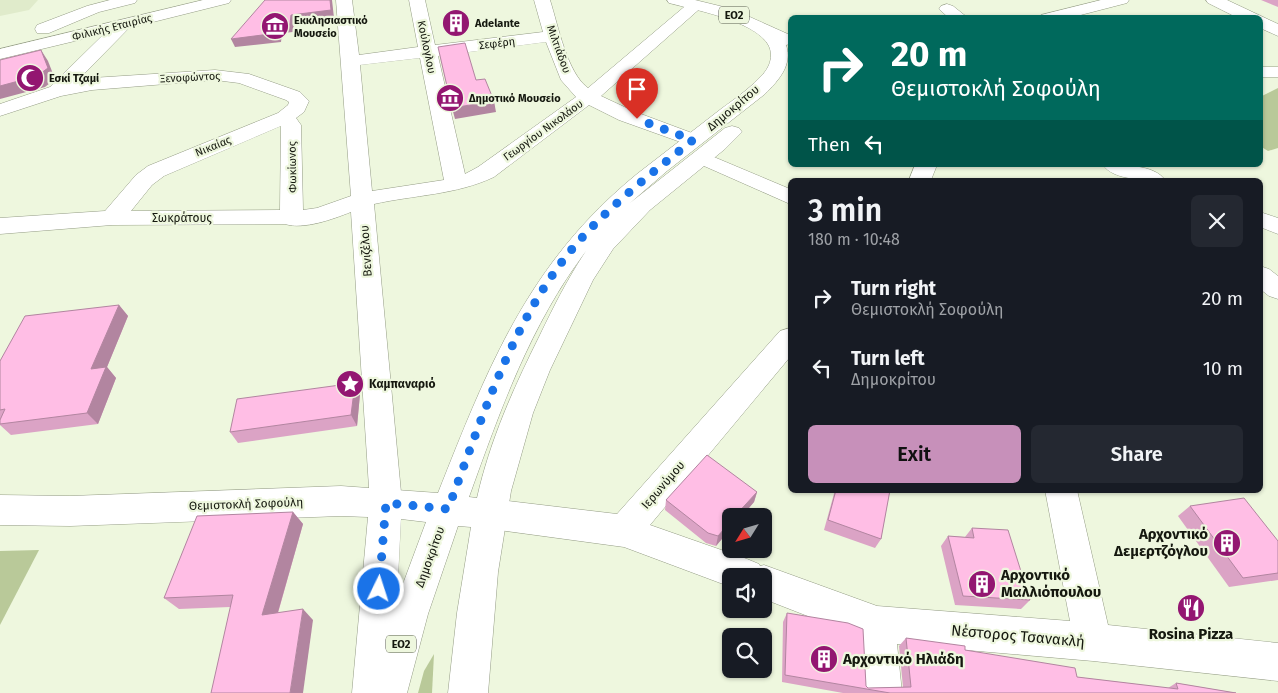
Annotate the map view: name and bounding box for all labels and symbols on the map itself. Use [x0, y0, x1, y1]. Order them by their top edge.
road number: ΕΟ2 [719, 6, 749, 24]
building icon: Adelante [441, 8, 471, 38]
street label: Φιλικής Εταιρίας [71, 11, 153, 44]
museum icon: Εκκλησιαστικό Μουσείο [260, 11, 290, 41]
place label: Εκκλησιαστικό Μουσείο [294, 14, 368, 40]
place label: Adelante [474, 17, 520, 30]
street label: Κούλογλου [415, 19, 438, 75]
street label: Μιλτιάδου [544, 23, 573, 75]
street label: Σεφέρη [478, 35, 516, 52]
mosque icon: Εσκί Τζαμί [15, 63, 45, 93]
pin [616, 68, 658, 119]
street label: Ξενοφώντος [159, 69, 221, 86]
place label: Εσκί Τζαμί [49, 72, 99, 85]
street label: Δημοκρίτου [704, 82, 762, 134]
museum icon: Δημοτικό Μουσείο [435, 83, 465, 113]
place label: Δημοτικό Μουσείο [468, 92, 561, 105]
street label: Γεωργίου Νικολάου [501, 97, 586, 164]
street label: Νικαίας [193, 133, 233, 160]
street label: Φωκίωνος [286, 141, 299, 193]
street label: Σωκράτους [152, 211, 212, 225]
street label: Βενιζέλου [357, 225, 375, 277]
place icon: Καμπαναριό [335, 369, 365, 399]
place label: Καμπαναριό [369, 376, 436, 391]
street label: Ιερωνύμου [638, 458, 688, 512]
street label: Θεμιστοκλή Σοφούλη [189, 495, 303, 513]
north arrow [722, 508, 772, 558]
street label: Δημοκρίτου [413, 525, 448, 589]
place label: Αρχοντικό Δεμερτζόγλου [1113, 525, 1208, 560]
building icon: Αρχοντικό Δεμερτζόγλου [1212, 528, 1242, 558]
position arrow [352, 562, 404, 614]
place label: Αρχοντικό Μαλλιόπουλου [1000, 566, 1101, 601]
building icon: Αρχοντικό Μαλλιόπουλου [967, 569, 997, 599]
restaurant icon: Rosina Pizza [1176, 593, 1206, 623]
street label: Νέστορος Τσανακλή [950, 621, 1086, 651]
place label: Rosina Pizza [1149, 625, 1233, 643]
road number: ΕΟ2 [386, 636, 416, 652]
building icon: Αρχοντικό Ηλιάδη [809, 644, 839, 674]
place label: Αρχοντικό Ηλιάδη [842, 650, 964, 668]

